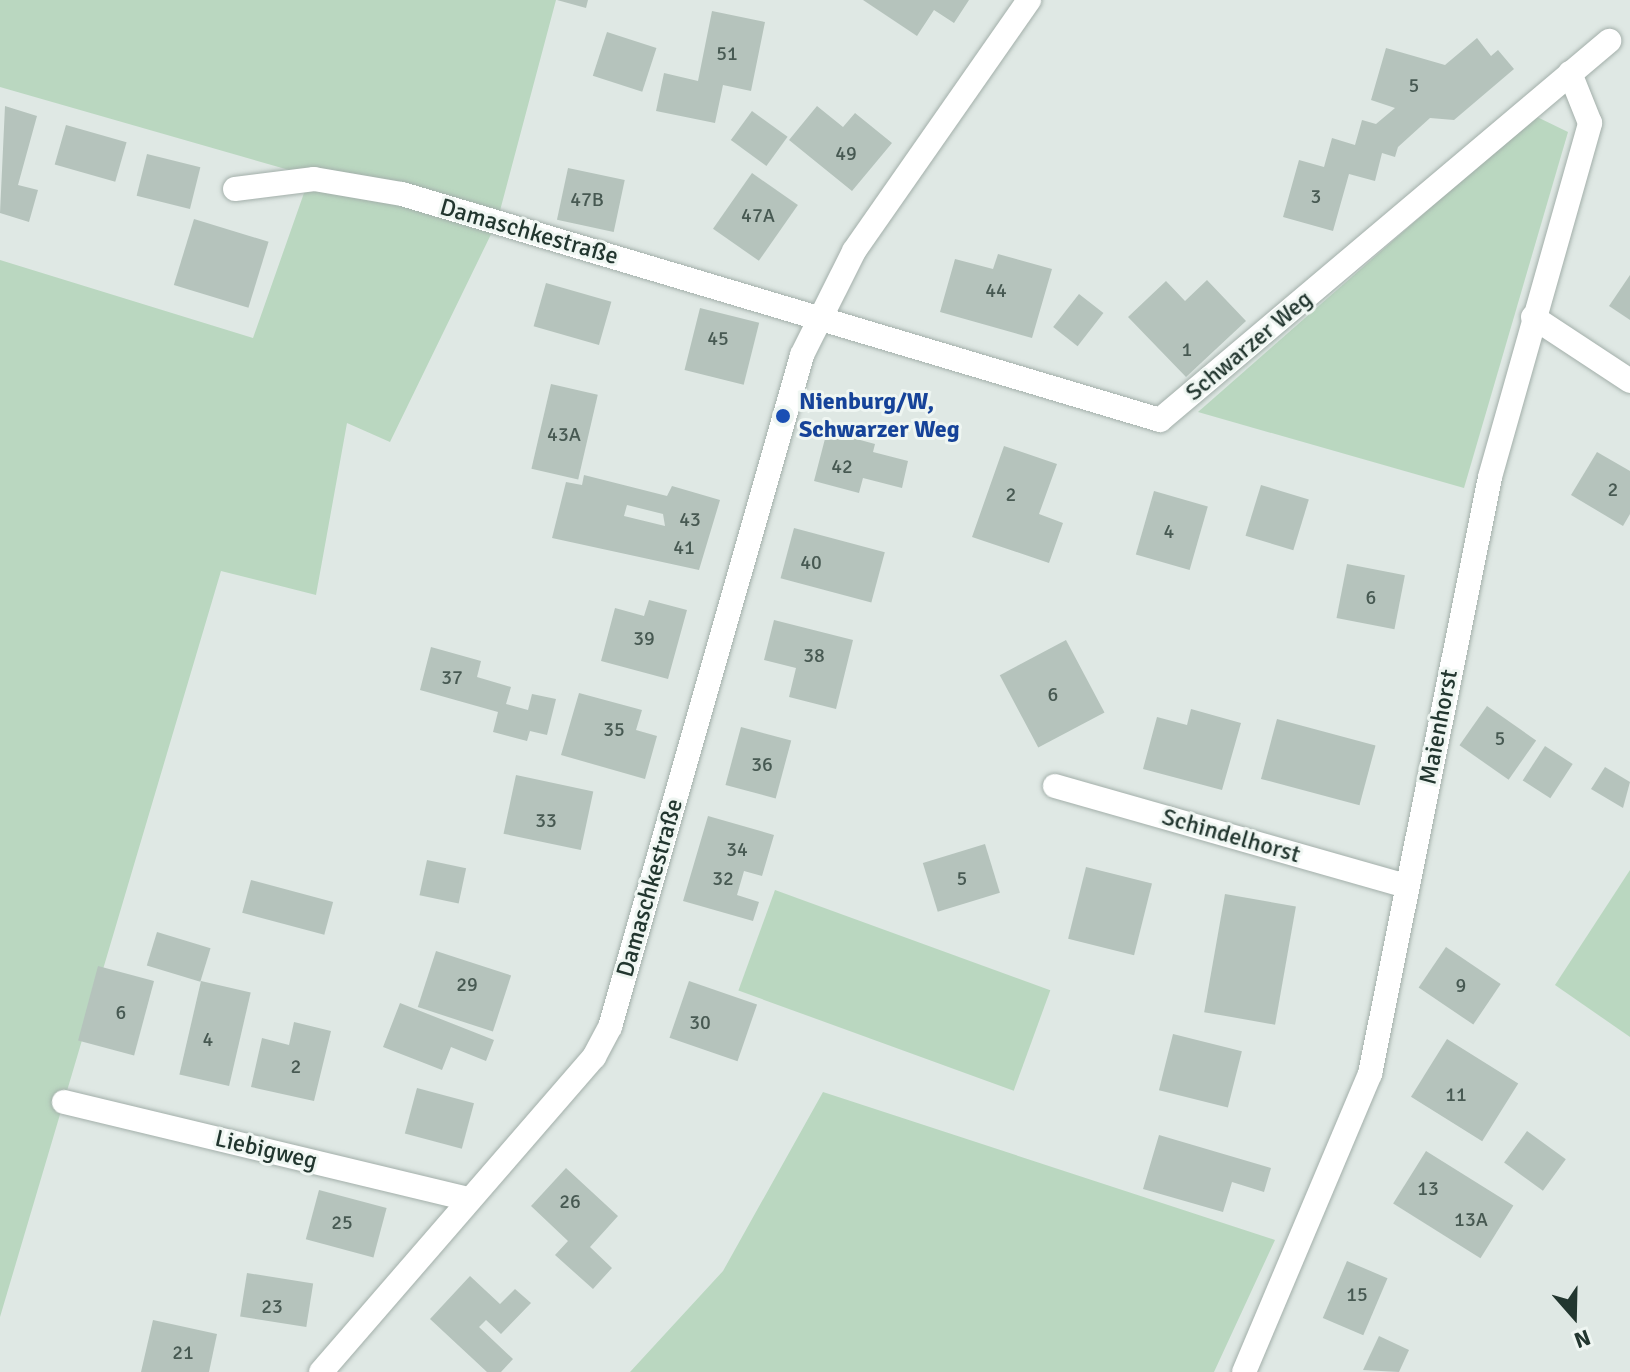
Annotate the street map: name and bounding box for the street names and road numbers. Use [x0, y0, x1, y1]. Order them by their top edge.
street label: Damaschkestraße [437, 193, 621, 271]
street label: Schwarzer Weg [1180, 285, 1318, 407]
street label: Maienhorst [1414, 667, 1464, 787]
street label: Damaschkestraße [611, 796, 689, 980]
street label: Schindelhorst [1159, 803, 1303, 869]
street label: Liebigweg [212, 1124, 320, 1176]

